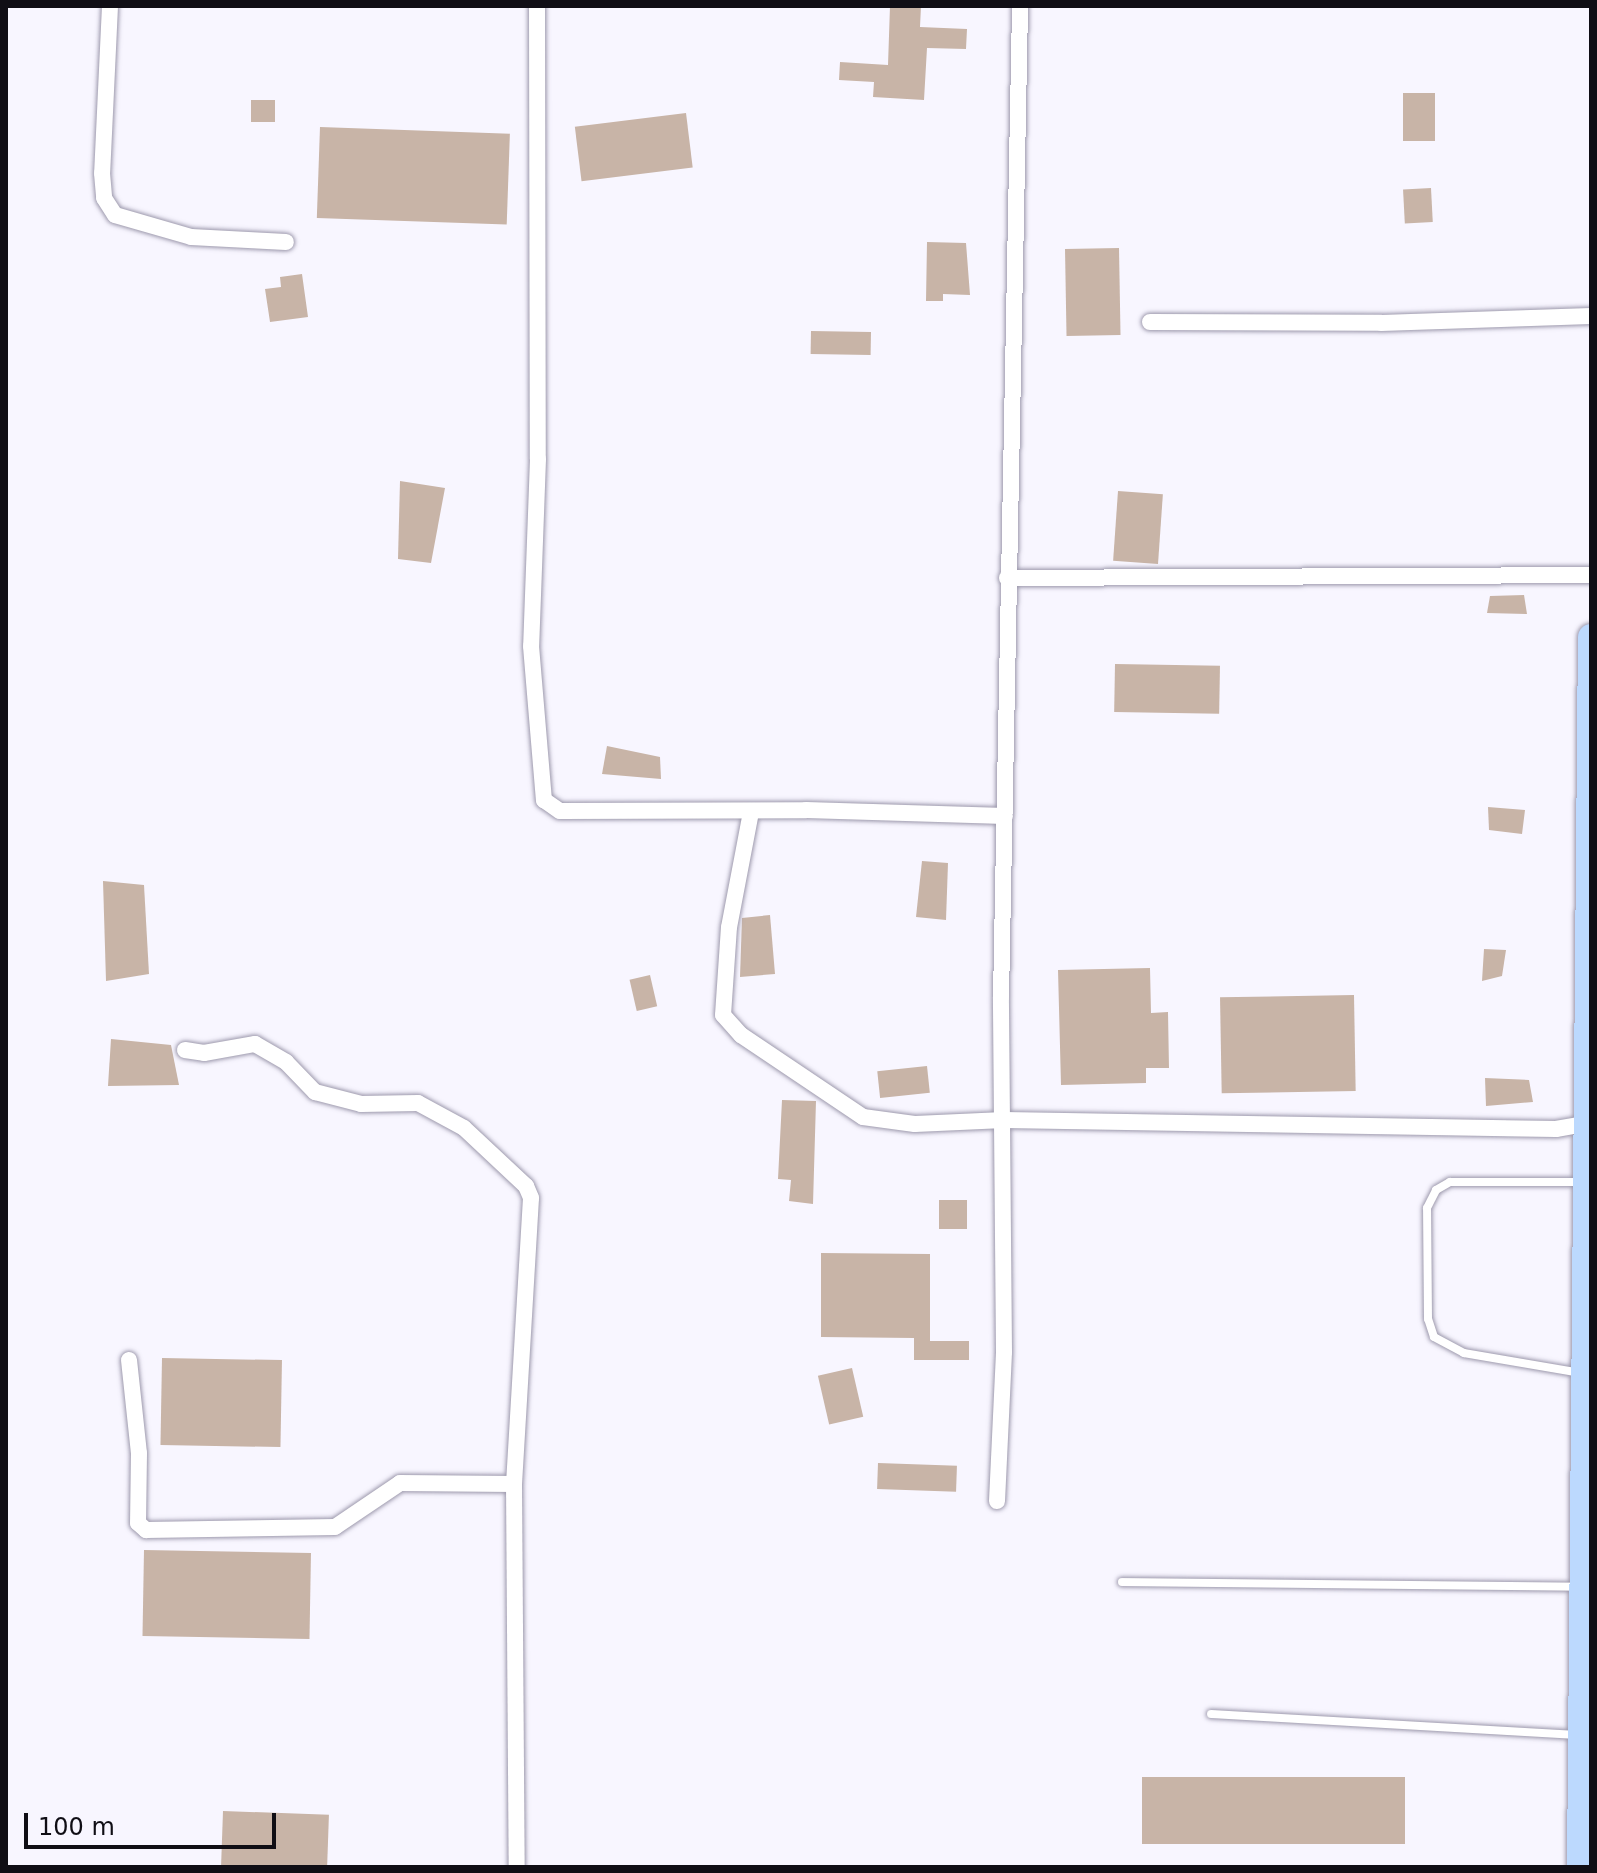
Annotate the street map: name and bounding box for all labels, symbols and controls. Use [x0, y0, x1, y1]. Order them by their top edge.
scale bar [28, 1797, 280, 1847]
text: 100 m [38, 1813, 115, 1841]

